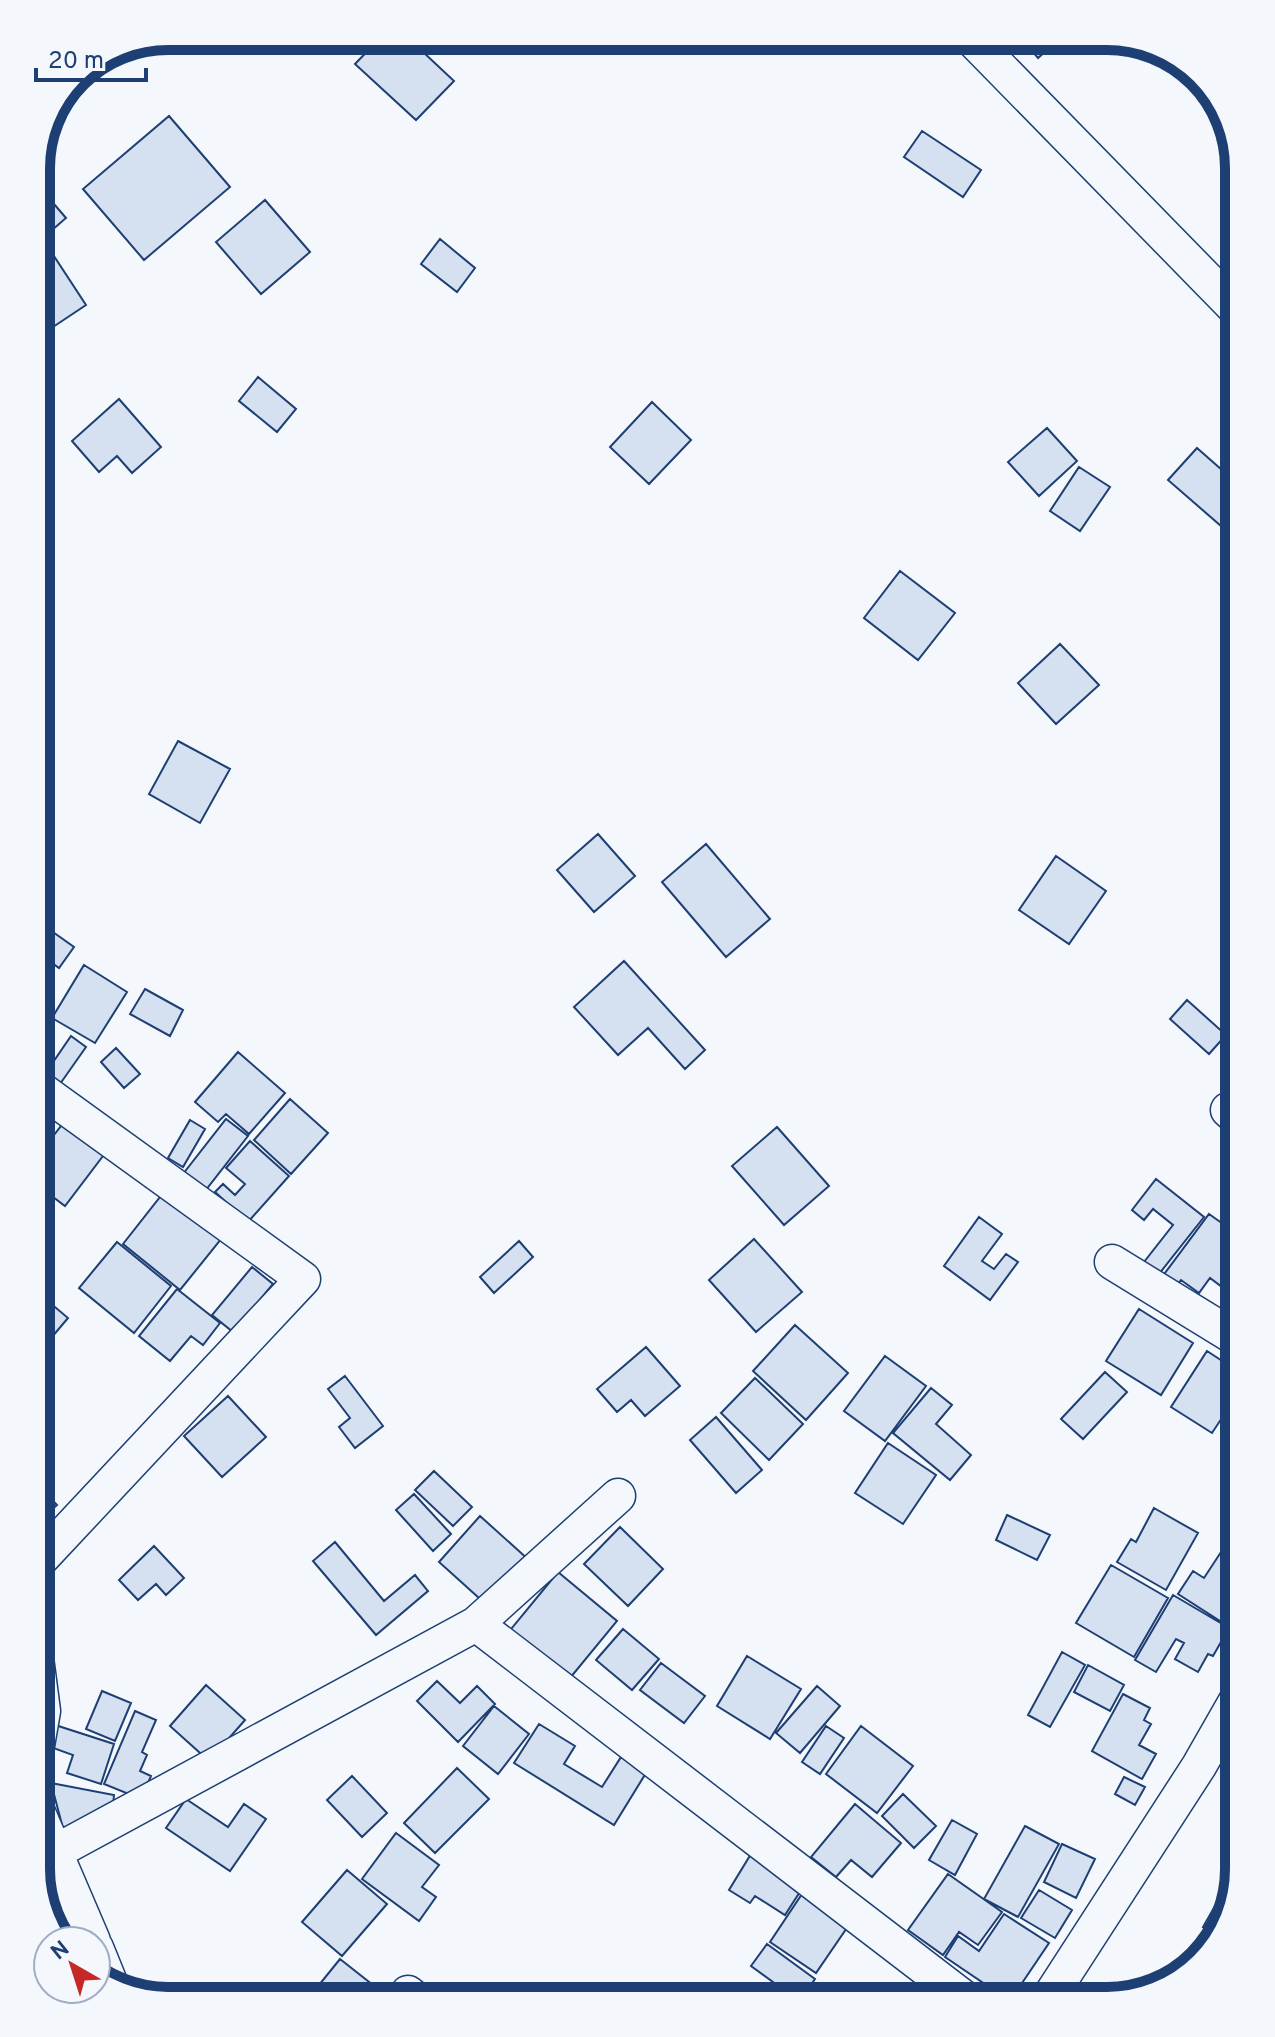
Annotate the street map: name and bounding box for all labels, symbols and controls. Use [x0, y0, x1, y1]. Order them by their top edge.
scale bar [36, 32, 146, 82]
text: 20 m [48, 47, 104, 77]
north arrow [32, 1925, 112, 2005]
text: N [46, 1936, 76, 1967]

